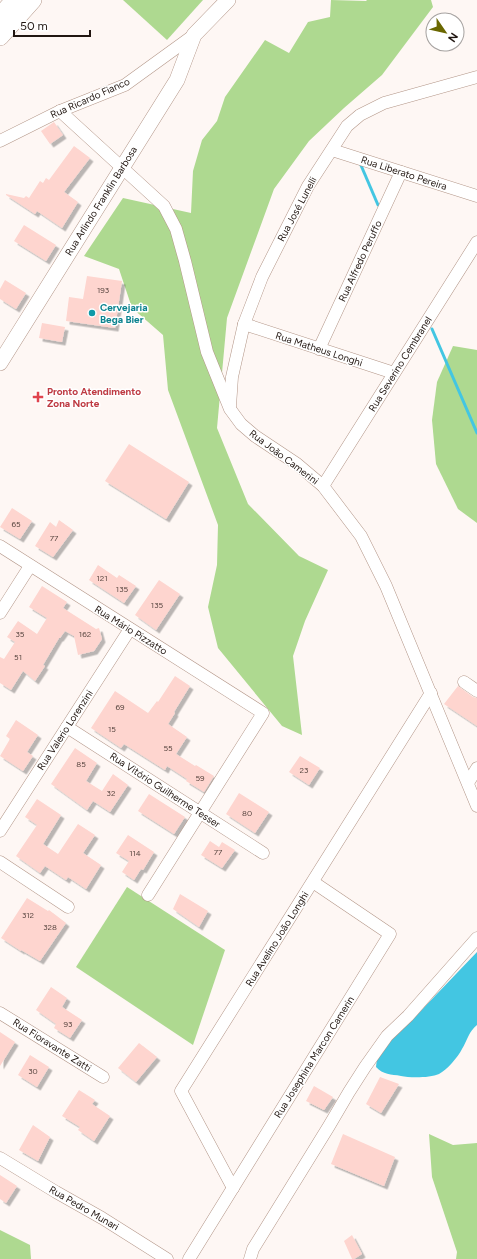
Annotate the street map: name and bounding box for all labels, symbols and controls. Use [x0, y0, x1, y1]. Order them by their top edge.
scale bar [14, 12, 90, 38]
north arrow [425, 12, 465, 52]
text: 50 m [20, 19, 48, 33]
text: N [445, 30, 461, 44]
street label: Rua Ricardo Fianco [48, 75, 132, 121]
street label: Rua Arlindo Franklin Barbosa [62, 144, 140, 258]
street label: Rua Liberato Pereira [359, 153, 449, 193]
street label: Rua José Lunelli [274, 174, 320, 244]
street label: Rua Alfredo Peruffo [335, 218, 385, 304]
house number: 193 [97, 285, 109, 295]
place label: Cervejaria Bega Bier [100, 301, 148, 326]
marker: Cervejaria Bega Bier [87, 308, 97, 318]
street label: Rua Severino Cembranel [365, 314, 435, 414]
street label: Rua Matheus Longhi [274, 329, 364, 369]
place label: Pronto Atendimento Zona Norte [47, 385, 141, 410]
marker: Pronto Atendimento Zona Norte [32, 391, 44, 403]
street label: Rua João Camerini [247, 427, 321, 487]
house number: 65 [11, 519, 21, 529]
house number: 77 [50, 533, 59, 543]
house number: 121 [96, 573, 108, 583]
house number: 135 [116, 584, 129, 594]
house number: 135 [151, 600, 164, 610]
street label: Rua Mário Pizzatto [92, 602, 170, 658]
house number: 35 [16, 629, 25, 639]
house number: 162 [79, 629, 91, 639]
house number: 51 [14, 652, 22, 662]
street label: Rua Valerio Lorenzini [34, 687, 96, 773]
house number: 69 [115, 702, 125, 712]
house number: 15 [108, 724, 116, 734]
house number: 55 [163, 743, 173, 753]
street label: Rua Vitório Guilherme Tesser [107, 749, 223, 831]
house number: 85 [76, 759, 86, 769]
house number: 23 [300, 765, 308, 775]
house number: 59 [195, 773, 205, 783]
house number: 32 [107, 788, 115, 798]
house number: 80 [242, 808, 252, 818]
house number: 77 [214, 847, 223, 857]
house number: 114 [129, 848, 141, 858]
street label: Rua Avelino João Longhi [242, 889, 312, 989]
house number: 312 [22, 910, 34, 920]
house number: 328 [43, 922, 57, 932]
street label: Rua Josephina Marcon Camerin [271, 993, 357, 1120]
street label: Rua Fioravante Zatti [10, 1016, 94, 1074]
house number: 93 [64, 1019, 72, 1029]
house number: 30 [28, 1066, 38, 1076]
street label: Rua Pedro Munari [47, 1183, 121, 1233]

